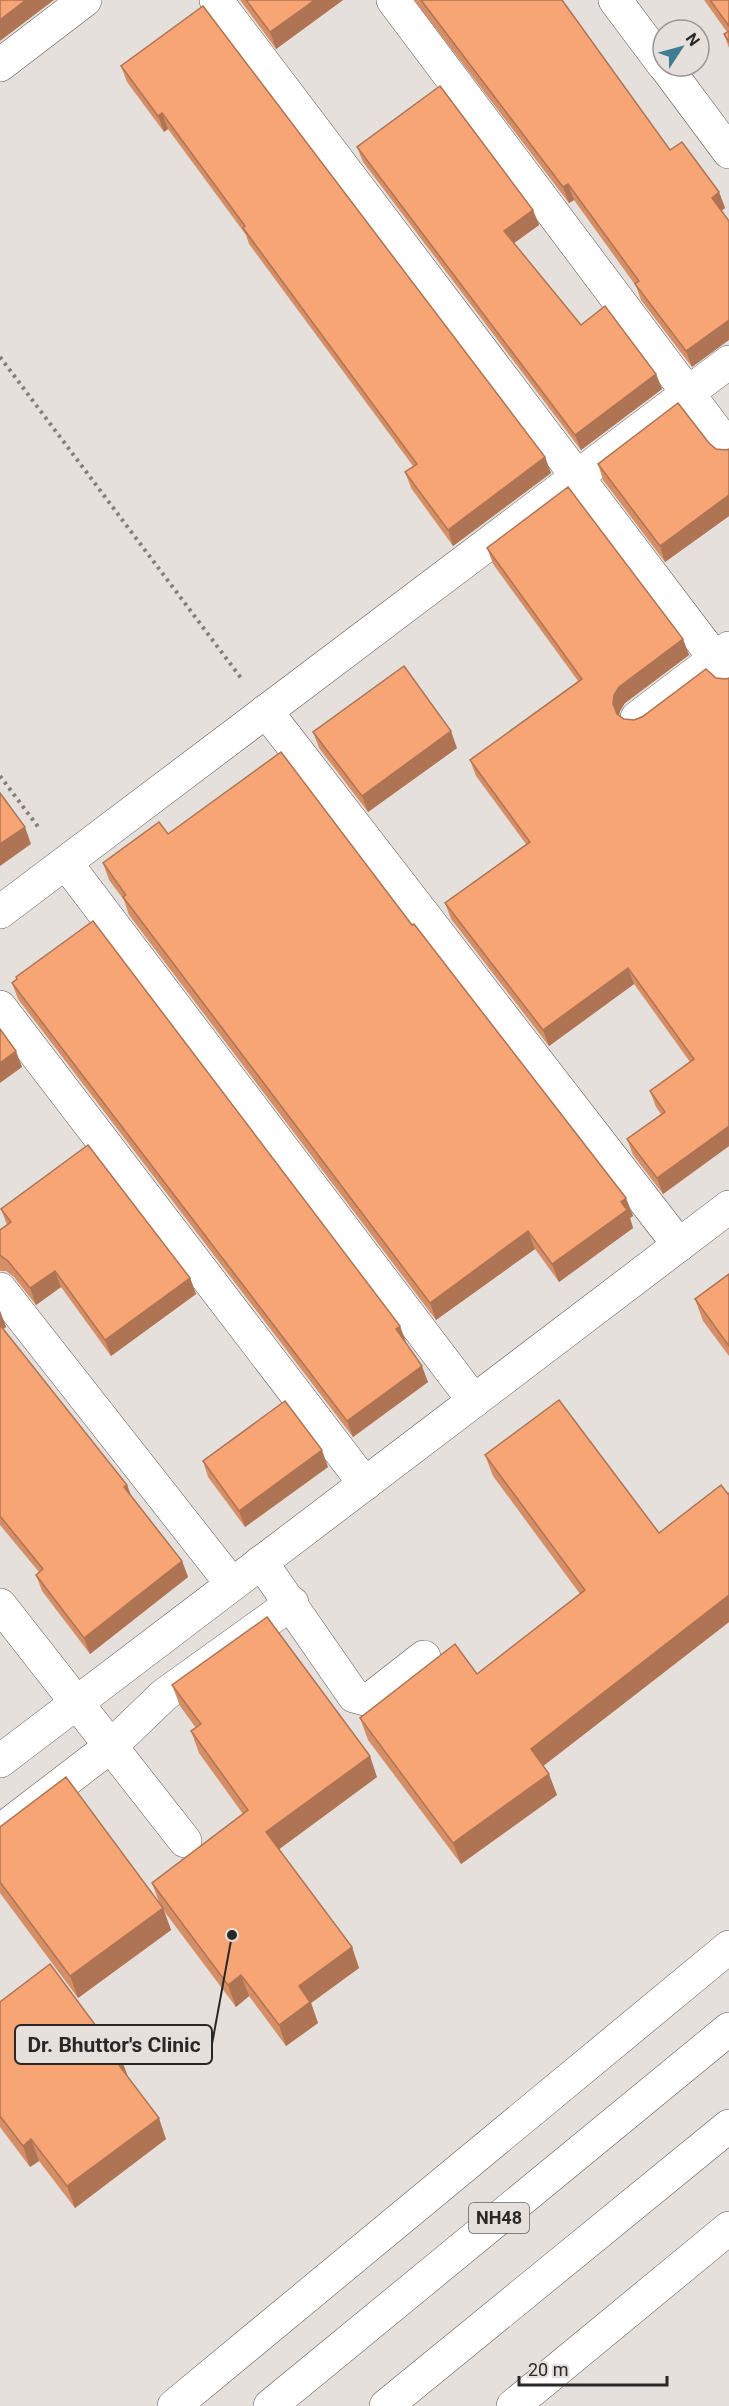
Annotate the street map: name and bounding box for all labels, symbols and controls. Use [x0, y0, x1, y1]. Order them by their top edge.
north arrow [651, 18, 711, 78]
text: N [682, 29, 704, 50]
callout: Dr. Bhuttor's Clinic [15, 2025, 212, 2064]
text: Dr. Bhuttor's Clinic [27, 2033, 201, 2057]
road number: NH48 [469, 2203, 529, 2233]
scale bar [519, 2349, 668, 2387]
text: 20 m [528, 2359, 568, 2380]

